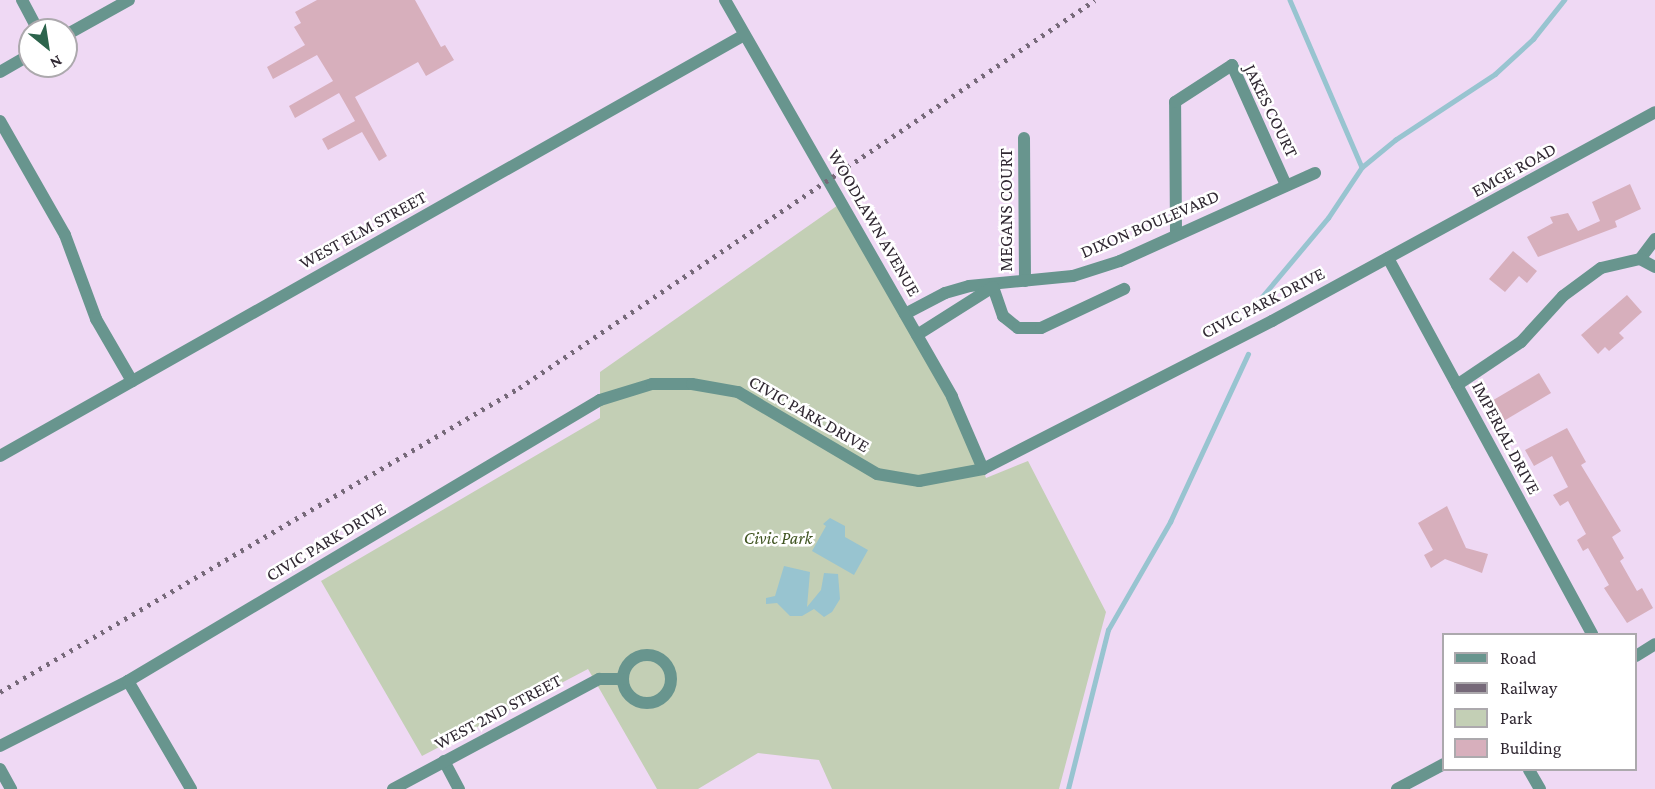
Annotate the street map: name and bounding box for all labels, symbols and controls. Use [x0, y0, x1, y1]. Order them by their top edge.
north arrow [18, 18, 78, 78]
text: N [47, 52, 65, 72]
street label: JAKES COURT [1239, 61, 1303, 161]
street label: EMGE ROAD [1468, 138, 1560, 202]
street label: WOODLAWN AVENUE [823, 146, 925, 300]
street label: MEGANS COURT [995, 148, 1017, 272]
street label: DIXON BOULEVARD [1077, 185, 1223, 263]
street label: WEST ELM STREET [296, 186, 430, 274]
street label: CIVIC PARK DRIVE [1198, 263, 1328, 343]
street label: CIVIC PARK DRIVE [745, 371, 873, 457]
street label: IMPERIAL DRIVE [1467, 378, 1545, 498]
street label: CIVIC PARK DRIVE [262, 498, 390, 586]
park label: Civic Park [744, 527, 812, 549]
legend [1442, 633, 1637, 771]
text: Road [1500, 648, 1537, 668]
street label: WEST 2ND STREET [431, 669, 565, 755]
text: Railway [1500, 678, 1557, 698]
text: Park [1500, 708, 1532, 728]
text: Building [1500, 738, 1561, 758]

